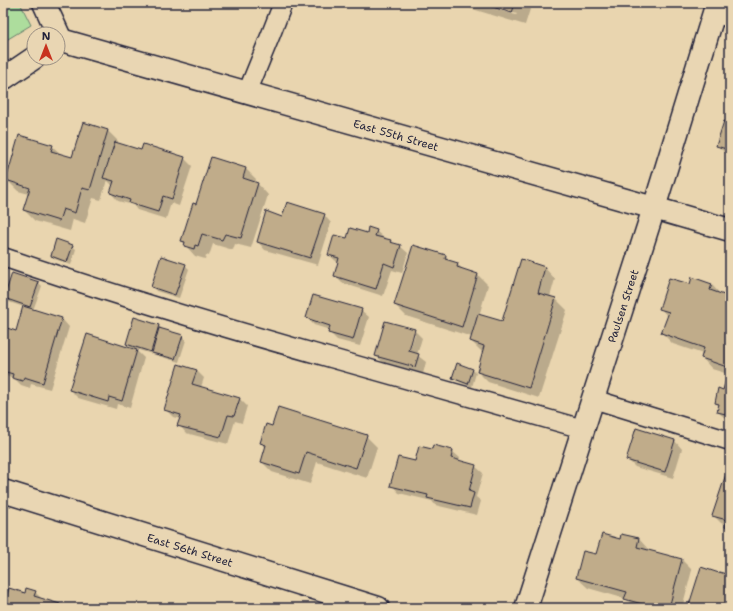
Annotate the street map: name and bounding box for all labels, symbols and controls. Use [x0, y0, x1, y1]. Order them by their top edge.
north arrow [26, 26, 66, 66]
text: N [42, 29, 51, 44]
street label: East 55th Street [351, 116, 440, 155]
street label: Paulsen Street [605, 267, 642, 345]
street label: East 56th Street [145, 530, 235, 571]

